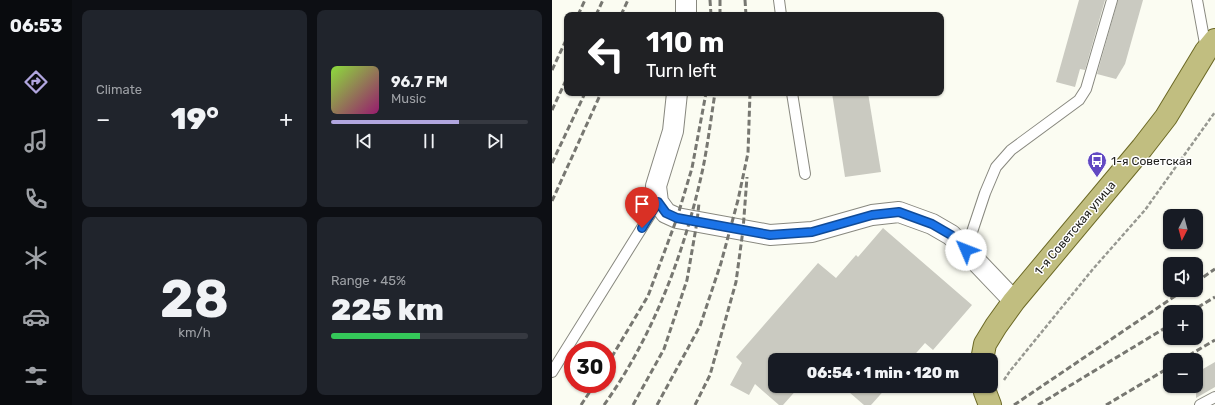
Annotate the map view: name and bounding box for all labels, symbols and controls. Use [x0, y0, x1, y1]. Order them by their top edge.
text: 06:53 [10, 15, 62, 37]
text: 110 m [646, 26, 724, 59]
icon: left [580, 28, 632, 80]
text: Turn left [646, 60, 716, 82]
icon: directions [22, 68, 50, 96]
text: 96.7 FM [391, 73, 448, 91]
text: Climate [96, 82, 142, 97]
text: Music [391, 91, 426, 106]
text: 19° [171, 101, 219, 137]
text: − [96, 106, 110, 133]
text: + [279, 106, 293, 133]
icon: music [22, 127, 50, 155]
icon: previous [353, 130, 375, 152]
icon: pause [418, 130, 440, 152]
icon: next [484, 130, 506, 152]
bus stop icon: 1-я Советская [1086, 150, 1108, 178]
place label: 1-я Советская [1111, 154, 1192, 168]
street label: 1-я Советская улица [1032, 178, 1118, 278]
icon: phone [22, 185, 50, 213]
pin [625, 187, 659, 228]
icon: arrive [631, 193, 653, 215]
north arrow [1163, 209, 1203, 249]
map controls [1163, 209, 1203, 393]
position arrow [945, 229, 987, 271]
icon: climate [22, 244, 50, 272]
button: sound [1163, 257, 1203, 297]
text: 28 [160, 268, 229, 330]
text: Range · 45% [331, 273, 406, 288]
text: 225 km [331, 292, 444, 328]
icon: car [22, 303, 50, 331]
button: + [1163, 305, 1203, 345]
text: km/h [178, 325, 211, 340]
speed limit sign: 30 [564, 341, 616, 393]
button: − [1163, 353, 1203, 393]
icon: filters [22, 362, 50, 390]
text: 06:54 · 1 min · 120 m [807, 364, 959, 382]

